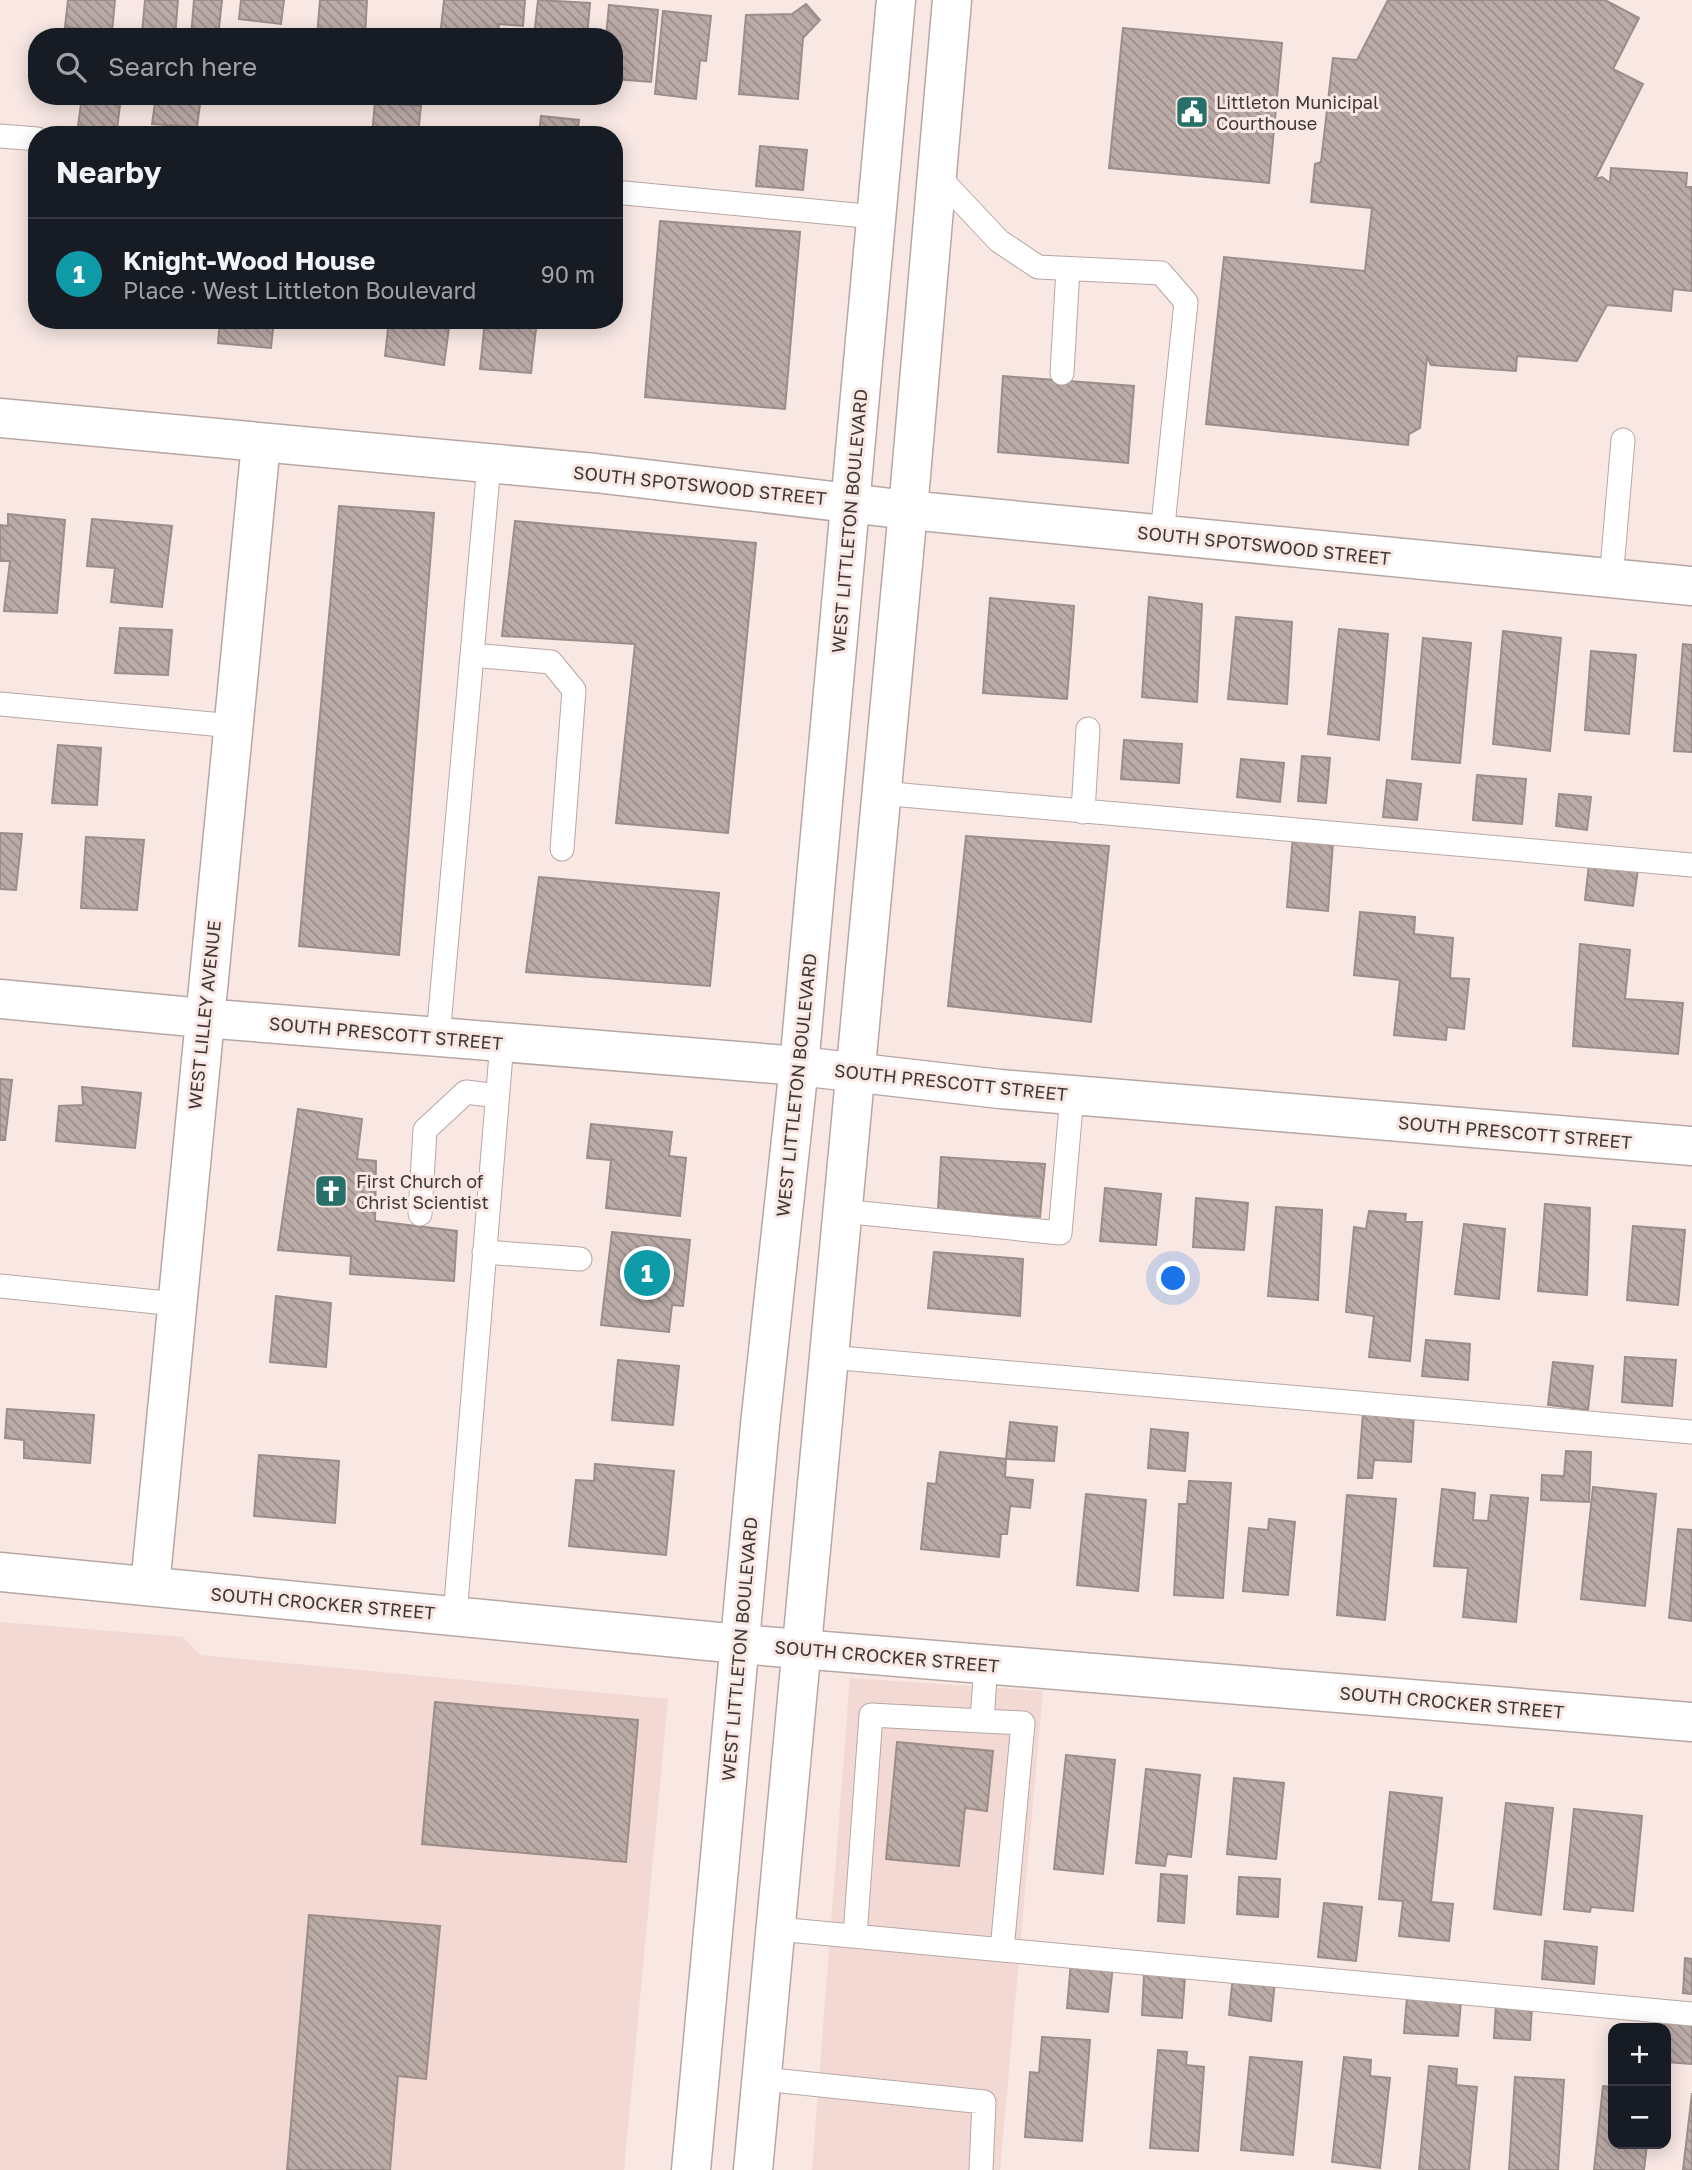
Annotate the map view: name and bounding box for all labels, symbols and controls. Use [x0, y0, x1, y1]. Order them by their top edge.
search box [28, 28, 623, 105]
icon: search [52, 48, 90, 86]
text: Search here [108, 51, 257, 82]
place label: Littleton Municipal Courthouse [1216, 91, 1379, 134]
public building icon: Littleton Municipal Courthouse [1173, 93, 1211, 131]
text: Nearby [56, 154, 161, 190]
text: Knight-Wood House [123, 245, 375, 276]
text: 1 [73, 260, 85, 288]
text: 90 m [541, 260, 595, 288]
text: Place · West Littleton Boulevard [123, 276, 476, 304]
street label: WEST LITTLETON BOULEVARD [826, 388, 872, 654]
street label: SOUTH SPOTSWOOD STREET [572, 461, 828, 509]
street label: SOUTH SPOTSWOOD STREET [1136, 521, 1392, 569]
street label: WEST LILLEY AVENUE [183, 919, 225, 1111]
street label: WEST LITTLETON BOULEVARD [771, 952, 821, 1218]
street label: SOUTH PRESCOTT STREET [268, 1012, 504, 1054]
street label: SOUTH PRESCOTT STREET [833, 1059, 1069, 1105]
street label: SOUTH PRESCOTT STREET [1397, 1111, 1633, 1153]
place label: First Church of Christ Scientist [356, 1170, 489, 1213]
church icon: First Church of Christ Scientist [312, 1172, 350, 1210]
pin: 1 [624, 1247, 670, 1299]
your location [1156, 1261, 1190, 1295]
street label: WEST LITTLETON BOULEVARD [716, 1516, 762, 1782]
street label: SOUTH CROCKER STREET [210, 1582, 436, 1624]
street label: SOUTH CROCKER STREET [774, 1635, 1000, 1677]
street label: SOUTH CROCKER STREET [1339, 1681, 1565, 1723]
map controls [1608, 2023, 1671, 2149]
button: + [1608, 2023, 1671, 2086]
button: − [1608, 2086, 1671, 2149]

